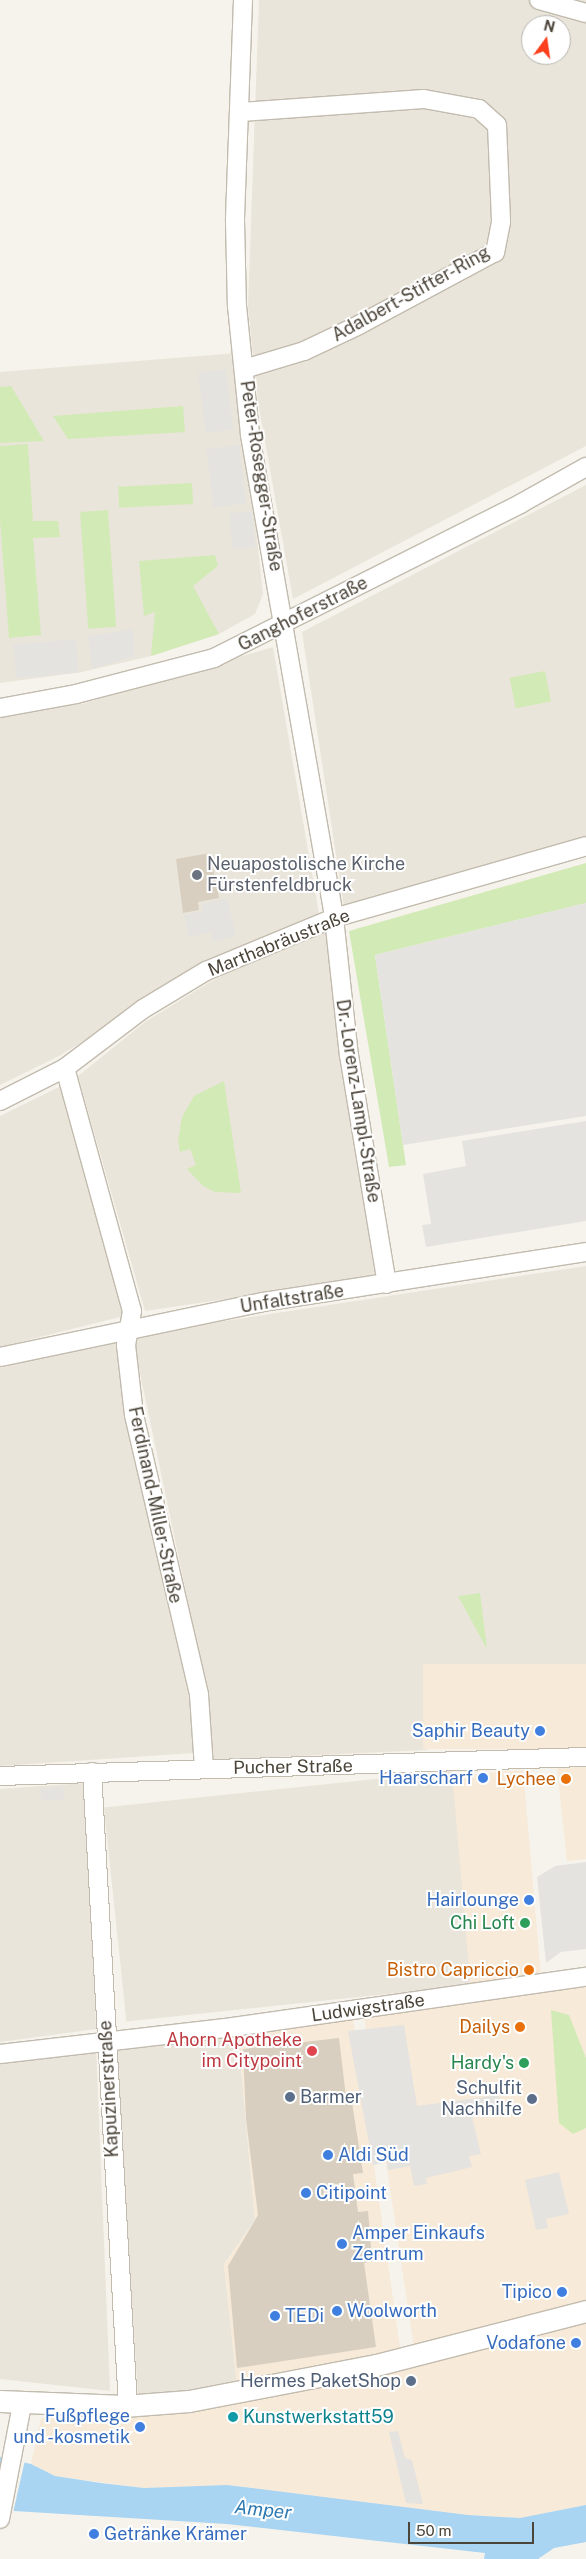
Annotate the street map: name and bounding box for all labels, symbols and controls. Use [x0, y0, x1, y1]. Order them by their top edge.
north arrow [521, 15, 571, 65]
text: N [542, 17, 557, 36]
street label: Adalbert-Stifter-Ring [328, 242, 494, 346]
street label: Peter-Rosegger-Straße [235, 379, 287, 573]
street label: Ganghoferstraße [235, 572, 371, 656]
place label: Neuapostolische Kirche Fürstenfeldbruck [207, 854, 405, 896]
marker: Neuapostolische Kirche Fürstenfeldbruck [191, 869, 203, 881]
street label: Marthabräustraße [205, 905, 353, 981]
street label: Dr.-Lorenz-Lampl-Straße [331, 998, 385, 1204]
street label: Unfaltstraße [238, 1280, 346, 1318]
street label: Ferdinand-Miller-Straße [124, 1405, 186, 1605]
place label: Saphir Beauty [412, 1720, 530, 1742]
marker: Saphir Beauty [534, 1725, 546, 1737]
street label: Pucher Straße [233, 1755, 353, 1779]
place label: Haarscharf [379, 1767, 473, 1789]
place label: Lychee [496, 1768, 556, 1790]
marker: Haarscharf [477, 1772, 489, 1784]
marker: Lychee [560, 1773, 572, 1785]
place label: Hairlounge [426, 1889, 519, 1911]
marker: Hairlounge [523, 1894, 535, 1906]
place label: Chi Loft [450, 1912, 515, 1934]
marker: Chi Loft [519, 1917, 531, 1929]
place label: Bistro Capriccio [387, 1959, 519, 1981]
marker: Bistro Capriccio [523, 1964, 535, 1976]
street label: Ludwigstraße [310, 1989, 426, 2027]
place label: Dailys [459, 2016, 510, 2038]
street label: Kapuzinerstraße [95, 2020, 123, 2158]
marker: Dailys [514, 2021, 526, 2033]
place label: Ahorn Apotheke im Citypoint [166, 2030, 302, 2072]
marker: Ahorn Apotheke im Citypoint [306, 2045, 318, 2057]
place label: Hardy's [451, 2052, 514, 2074]
marker: Hardy's [518, 2057, 530, 2069]
place label: Schulfit Nachhilfe [441, 2078, 522, 2120]
place label: Barmer [300, 2086, 362, 2108]
marker: Barmer [284, 2091, 296, 2103]
marker: Schulfit Nachhilfe [526, 2093, 538, 2105]
place label: Aldi Süd [338, 2144, 409, 2166]
marker: Aldi Süd [322, 2149, 334, 2161]
place label: Citipoint [316, 2182, 387, 2204]
marker: Citipoint [300, 2187, 312, 2199]
place label: Amper Einkaufs Zentrum [352, 2223, 485, 2266]
marker: Amper Einkaufs Zentrum [336, 2238, 348, 2250]
place label: Tipico [502, 2281, 552, 2303]
marker: Tipico [556, 2286, 568, 2298]
place label: Woolworth [347, 2300, 437, 2322]
place label: TEDi [285, 2305, 324, 2327]
marker: Woolworth [331, 2305, 343, 2317]
marker: TEDi [269, 2310, 281, 2322]
place label: Vodafone [486, 2332, 566, 2354]
marker: Vodafone [570, 2337, 582, 2349]
place label: Hermes PaketShop [240, 2370, 401, 2392]
marker: Hermes PaketShop [405, 2375, 417, 2387]
place label: Fußpflege und -kosmetik [11, 2406, 130, 2448]
place label: Kunstwerkstatt59 [243, 2406, 394, 2428]
marker: Kunstwerkstatt59 [227, 2411, 239, 2423]
marker: Fußpflege und -kosmetik [134, 2421, 146, 2433]
water label: Amper [233, 2496, 293, 2524]
scale bar [411, 2512, 537, 2544]
text: 50 m [416, 2522, 451, 2539]
place label: Getränke Krämer [104, 2523, 247, 2545]
marker: Getränke Krämer [88, 2528, 100, 2540]

